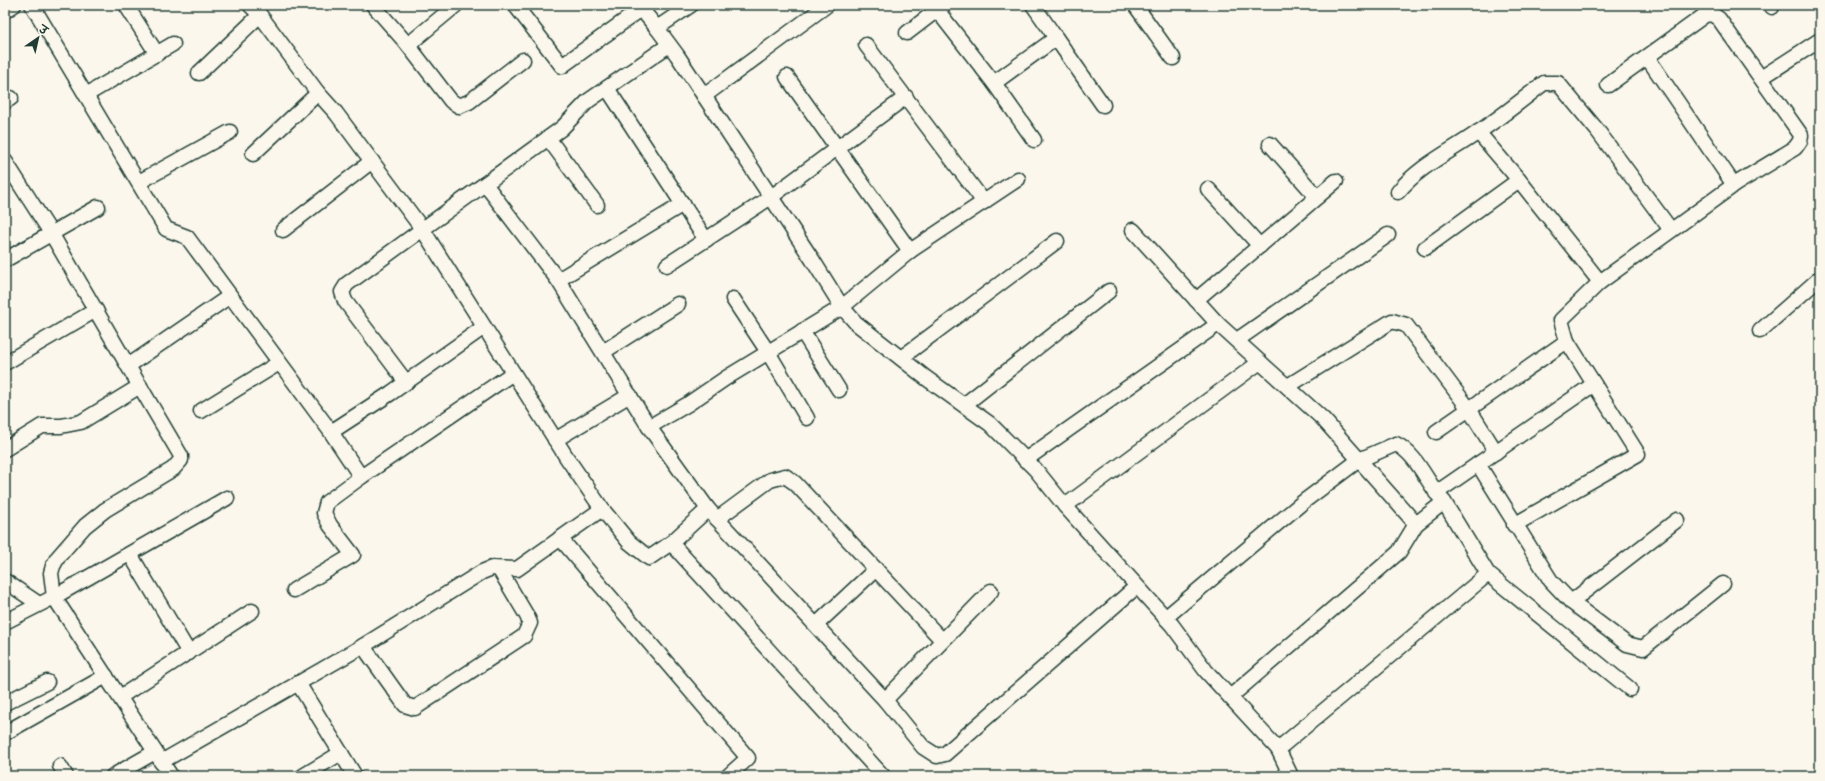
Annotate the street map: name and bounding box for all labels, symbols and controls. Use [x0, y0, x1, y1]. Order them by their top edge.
north arrow [18, 18, 58, 58]
text: उ [35, 22, 51, 39]

